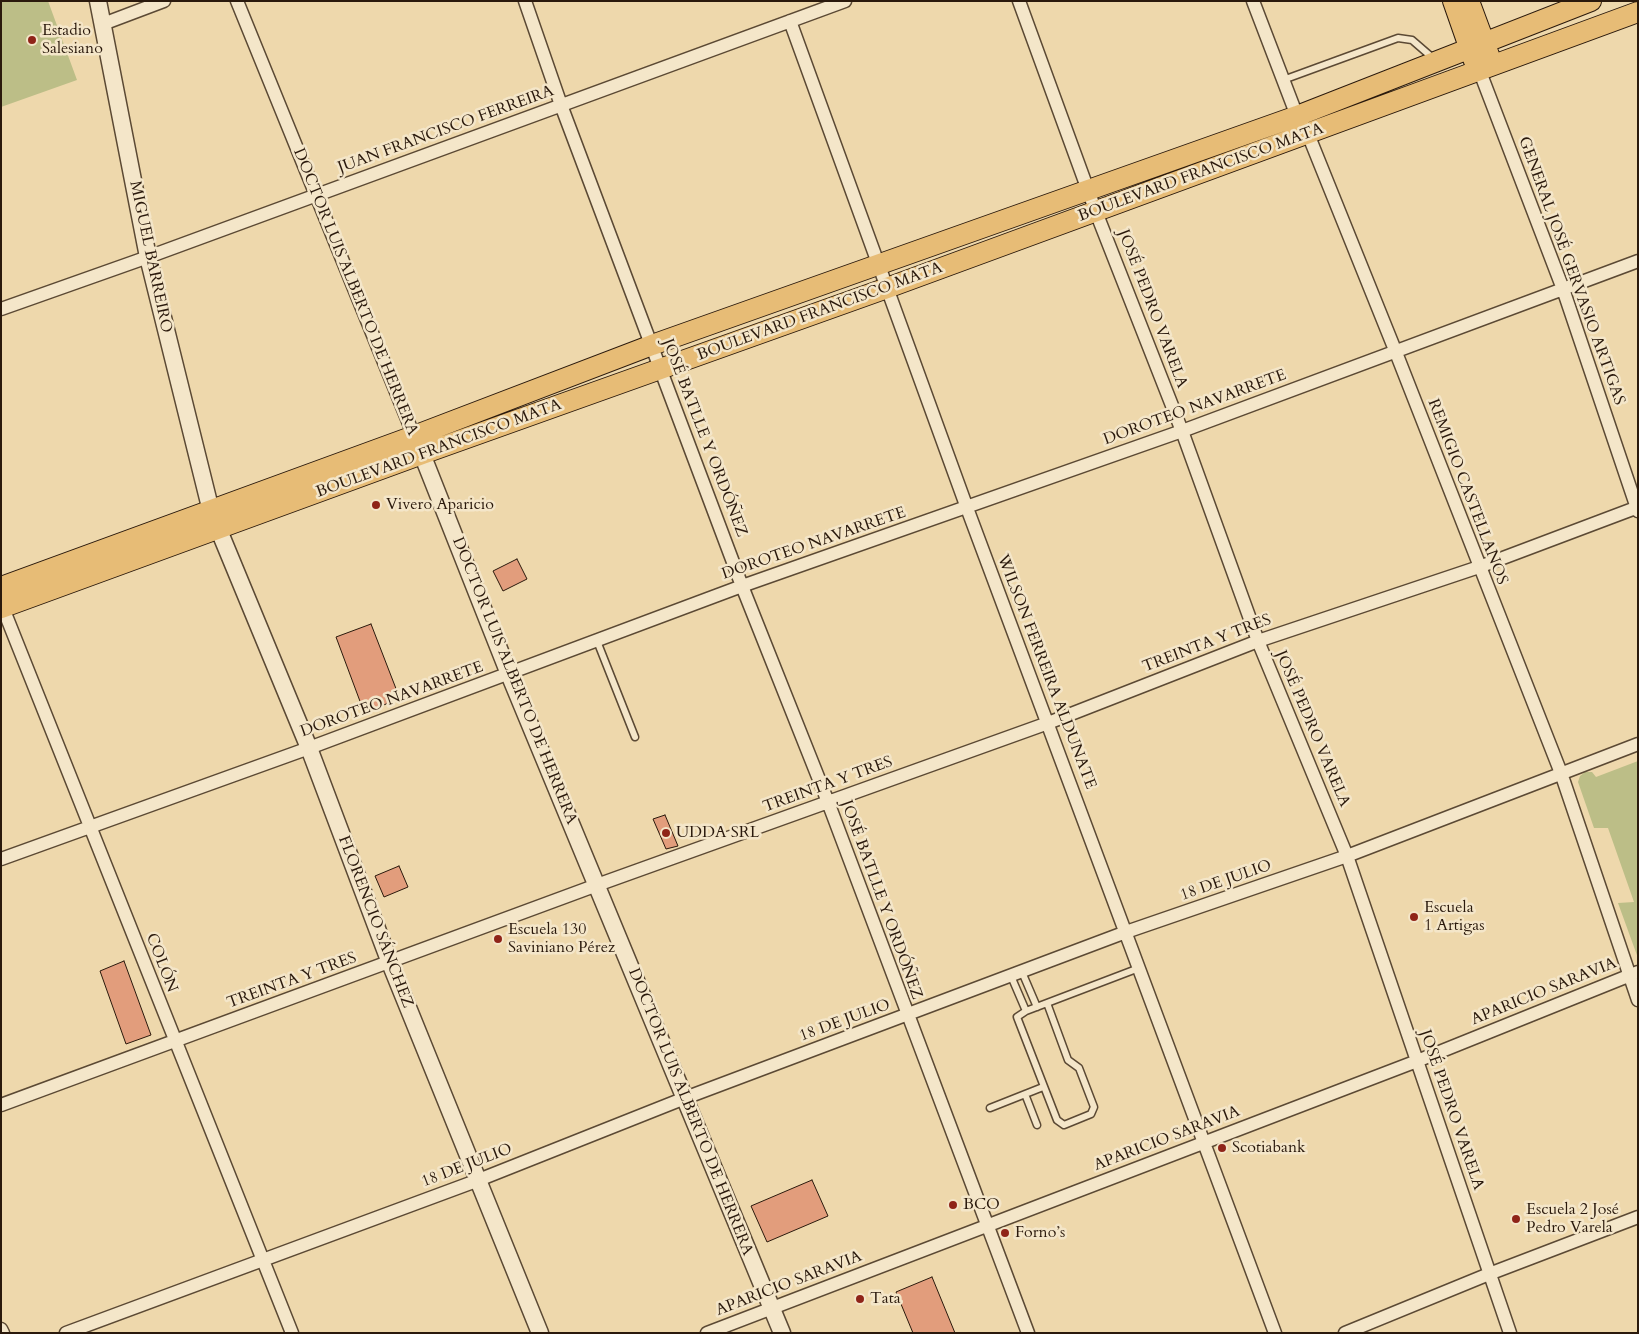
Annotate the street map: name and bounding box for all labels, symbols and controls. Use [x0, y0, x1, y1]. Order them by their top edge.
place label: Estadio Salesiano [42, 21, 103, 59]
marker: Estadio Salesiano [26, 34, 38, 46]
street label: JUAN FRANCISCO FERREIRA [336, 82, 556, 178]
street label: BOULEVARD FRANCISCO MATA [1076, 120, 1326, 226]
street label: GENERAL JOSÉ GERVASIO ARTIGAS [1513, 134, 1629, 408]
street label: DOCTOR LUIS ALBERTO DE HERRERA [288, 146, 422, 438]
street label: MIGUEL BARREIRO [125, 179, 175, 335]
street label: JOSÉ PEDRO VARELA [1113, 227, 1191, 391]
street label: BOULEVARD FRANCISCO MATA [695, 259, 945, 365]
street label: JOSÉ BATLLE Y ORDÓÑEZ [657, 336, 751, 540]
street label: DOROTEO NAVARRETE [1101, 366, 1289, 450]
street label: BOULEVARD FRANCISCO MATA [314, 396, 564, 502]
street label: REMIGIO CASTELLANOS [1423, 396, 1511, 588]
place label: Vivero Aparicio [386, 495, 494, 515]
marker: Vivero Aparicio [370, 499, 382, 511]
street label: DOROTEO NAVARRETE [719, 503, 909, 585]
street label: DOCTOR LUIS ALBERTO DE HERRERA [447, 535, 581, 827]
street label: WILSON FERREIRA ALDUNATE [992, 552, 1100, 792]
street label: TREINTA Y TRES [1140, 611, 1274, 677]
street label: JOSÉ PEDRO VARELA [1270, 648, 1354, 810]
street label: DOROTEO NAVARRETE [298, 658, 486, 742]
street label: TREINTA Y TRES [761, 753, 895, 817]
street label: JOSÉ BATLLE Y ORDÓÑEZ [836, 798, 926, 1002]
place label: UDDA SRL [676, 823, 760, 843]
marker: UDDA SRL [660, 827, 672, 839]
street label: FLORENCIO SÁNCHEZ [333, 833, 417, 1011]
street label: 18 DE JULIO [1178, 856, 1274, 906]
place label: Escuela 1 Artigas [1424, 898, 1485, 936]
marker: Escuela 1 Artigas [1408, 911, 1420, 923]
place label: Escuela 130 Saviniano Pérez [508, 920, 615, 958]
street label: COLÓN [141, 931, 181, 995]
marker: Escuela 130 Saviniano Pérez [492, 933, 504, 945]
street label: TREINTA Y TRES [225, 949, 359, 1013]
street label: APARICIO SARAVIA [1469, 954, 1619, 1030]
street label: DOCTOR LUIS ALBERTO DE HERRERA [623, 966, 757, 1258]
street label: 18 DE JULIO [797, 996, 893, 1046]
street label: JOSÉ PEDRO VARELA [1415, 1027, 1487, 1193]
street label: APARICIO SARAVIA [1091, 1102, 1243, 1176]
place label: Scotiabank [1232, 1138, 1306, 1158]
street label: 18 DE JULIO [419, 1140, 515, 1192]
marker: Scotiabank [1216, 1142, 1228, 1154]
place label: BCO [963, 1195, 1000, 1215]
marker: BCO [947, 1199, 959, 1211]
place label: Escuela 2 José Pedro Varela [1526, 1200, 1619, 1238]
marker: Escuela 2 José Pedro Varela [1510, 1213, 1522, 1225]
place label: Forno’s [1015, 1223, 1065, 1243]
marker: Forno’s [999, 1227, 1011, 1239]
street label: APARICIO SARAVIA [713, 1247, 865, 1321]
place label: Tata [870, 1289, 901, 1309]
marker: Tata [854, 1293, 866, 1305]

